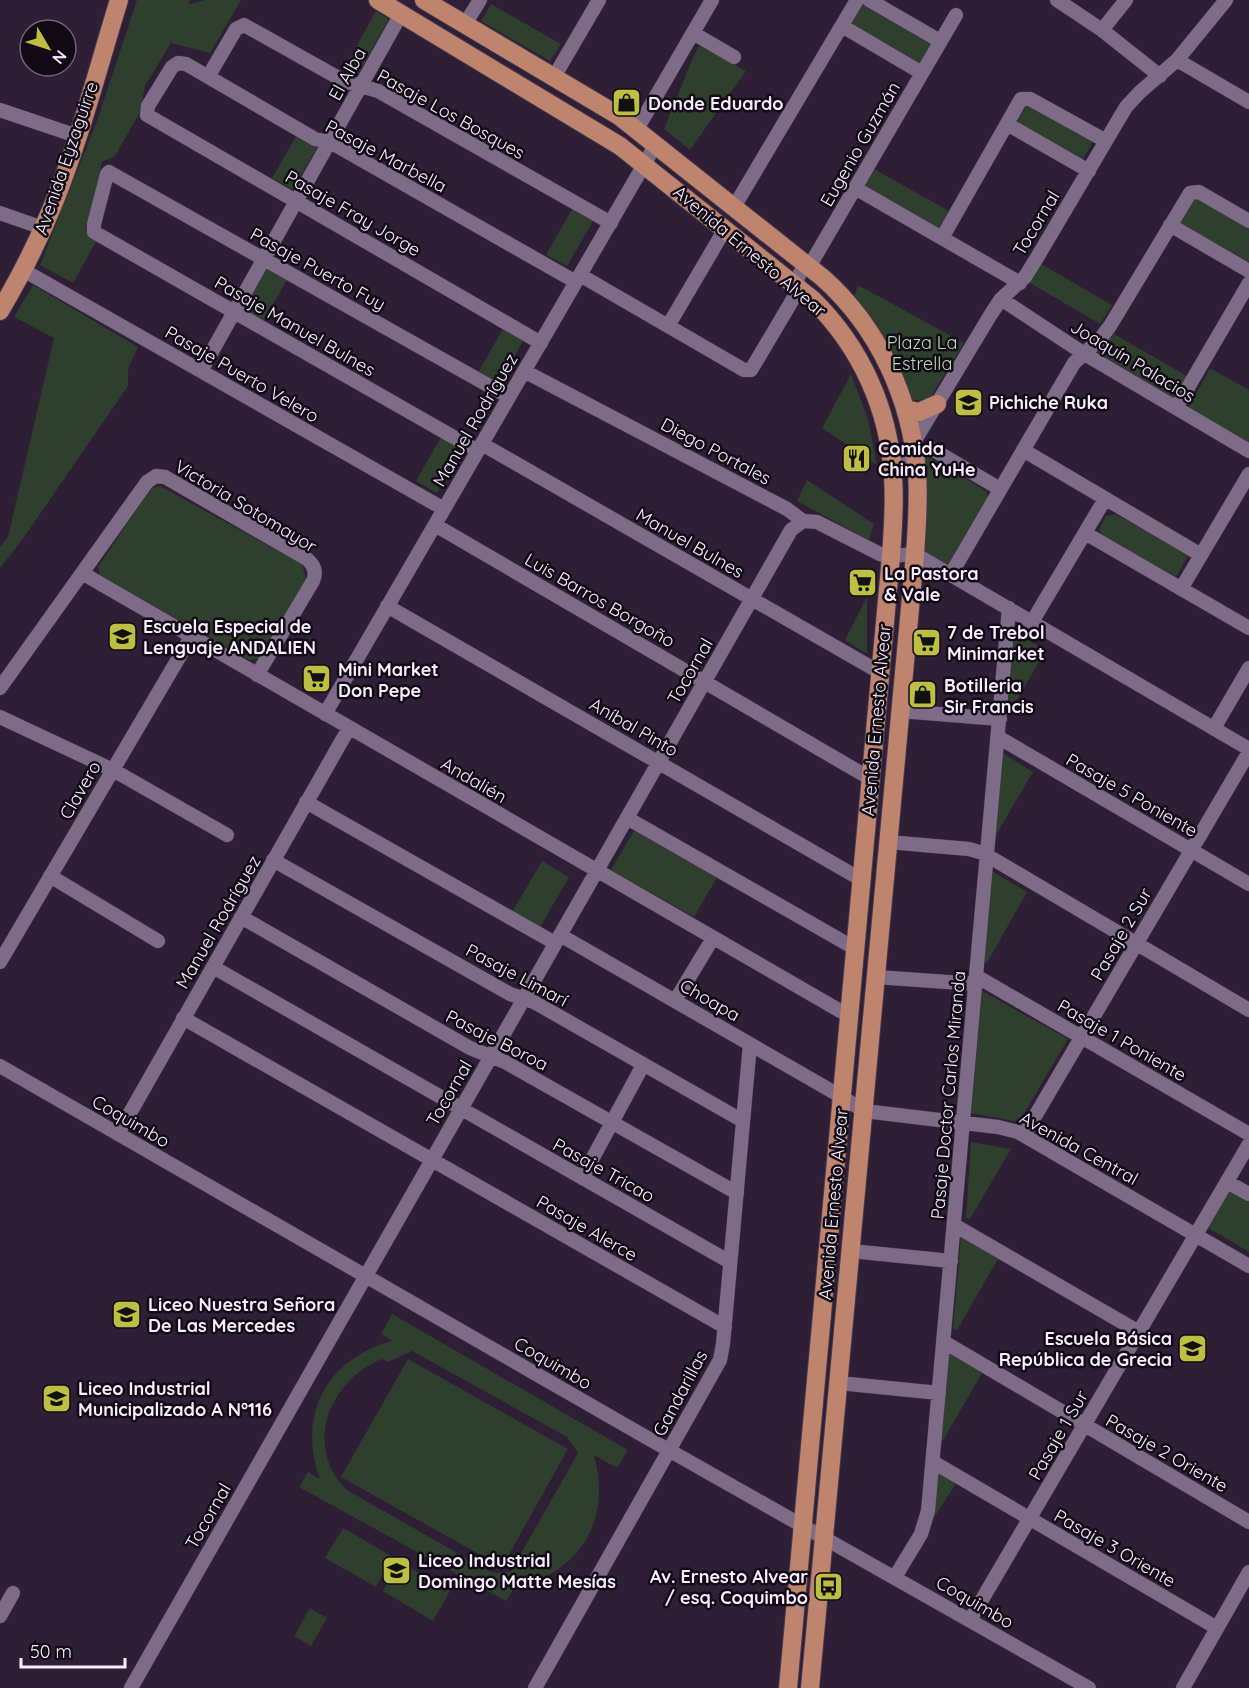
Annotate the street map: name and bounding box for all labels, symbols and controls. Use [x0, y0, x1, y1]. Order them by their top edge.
north arrow [18, 18, 78, 78]
street label: El Alba [323, 44, 371, 104]
text: N [48, 47, 71, 68]
street label: Pasaje Los Bosques [373, 64, 529, 164]
street label: Eugenio Guzmán [815, 77, 905, 211]
street label: Avenida Eyzaguirre [29, 78, 103, 238]
shop icon: Donde Eduardo [611, 87, 643, 119]
place label: Donde Eduardo [648, 92, 784, 115]
street label: Pasaje Marbella [321, 114, 451, 198]
street label: Pasaje Fray Jorge [281, 165, 425, 261]
street label: Avenida Ernesto Alvear [669, 180, 831, 322]
street label: Tocornal [1008, 186, 1064, 260]
street label: Pasaje Puerto Fuy [246, 222, 390, 316]
street label: Pasaje Manuel Bulnes [211, 271, 379, 381]
street label: Joaquín Palacios [1066, 315, 1200, 407]
street label: Pasaje Puerto Velero [161, 321, 323, 427]
park label: Plaza La Estrella [887, 331, 957, 375]
street label: Manuel Rodríguez [427, 349, 523, 491]
school or university icon: Pichiche Ruka [952, 386, 984, 418]
place label: Pichiche Ruka [989, 391, 1108, 414]
street label: Diego Portales [657, 412, 775, 490]
place label: Comida China YuHe [878, 437, 976, 481]
restaurant icon: Comida China YuHe [841, 442, 873, 474]
street label: Victoria Sotomayor [171, 454, 321, 558]
street label: Manuel Bulnes [632, 503, 748, 583]
street label: Luis Barros Borgoño [521, 548, 679, 652]
place label: La Pastora & Vale [884, 562, 979, 606]
supermarket icon: La Pastora & Vale [847, 567, 879, 599]
place label: Escuela Especial de Lenguaje ANDALIEN [143, 615, 316, 659]
school or university icon: Escuela Especial de Lenguaje ANDALIEN [106, 620, 138, 652]
place label: 7 de Trebol Minimarket [947, 621, 1045, 665]
street label: Avenida Ernesto Alvear [856, 623, 896, 817]
supermarket icon: 7 de Trebol Minimarket [910, 626, 942, 658]
street label: Tocornal [662, 634, 718, 708]
place label: Mini Market Don Pepe [338, 658, 439, 702]
supermarket icon: Mini Market Don Pepe [301, 663, 333, 695]
place label: Botilleria Sir Francis [944, 674, 1034, 718]
shop icon: Botilleria Sir Francis [907, 679, 939, 711]
street label: Aníbal Pinto [586, 692, 682, 762]
street label: Pasaje 5 Poniente [1062, 748, 1202, 842]
street label: Andalién [437, 752, 511, 808]
street label: Clavero [54, 757, 106, 823]
street label: Manuel Rodríguez [170, 851, 266, 993]
street label: Pasaje 2 Sur [1085, 884, 1157, 984]
street label: Pasaje Limarí [462, 938, 572, 1012]
street label: Pasaje Doctor Carlos Miranda [926, 970, 970, 1220]
street label: Choapa [676, 974, 744, 1026]
street label: Pasaje 1 Poniente [1053, 994, 1191, 1086]
street label: Pasaje Boroa [442, 1004, 552, 1076]
street label: Tocornal [421, 1056, 477, 1130]
street label: Coquimbo [88, 1090, 174, 1152]
street label: Avenida Central [1016, 1106, 1142, 1190]
street label: Avenida Ernesto Alvear [813, 1107, 853, 1301]
street label: Pasaje Tricao [549, 1133, 659, 1207]
street label: Pasaje Alerce [532, 1190, 642, 1266]
place label: Liceo Nuestra Señora De Las Mercedes [148, 1293, 335, 1337]
school or university icon: Liceo Nuestra Señora De Las Mercedes [111, 1298, 143, 1330]
place label: Escuela Básica República de Grecia [999, 1327, 1172, 1371]
street label: Coquimbo [510, 1332, 596, 1394]
school or university icon: Escuela Básica República de Grecia [1177, 1332, 1209, 1364]
street label: Gandarillas [648, 1346, 712, 1440]
place label: Liceo Industrial Municipalizado A N°116 [78, 1377, 272, 1421]
school or university icon: Liceo Industrial Municipalizado A N°116 [41, 1382, 73, 1414]
street label: Pasaje 1 Sur [1023, 1386, 1093, 1484]
street label: Pasaje 2 Oriente [1102, 1409, 1232, 1497]
street label: Tocornal [180, 1479, 236, 1553]
street label: Pasaje 3 Oriente [1050, 1504, 1180, 1592]
place label: Liceo Industrial Domingo Matte Mesías [418, 1549, 616, 1593]
school or university icon: Liceo Industrial Domingo Matte Mesías [381, 1554, 413, 1586]
place label: Av. Ernesto Alvear / esq. Coquimbo [650, 1565, 808, 1609]
bus stop icon: Av. Ernesto Alvear / esq. Coquimbo [813, 1570, 845, 1602]
street label: Coquimbo [932, 1571, 1018, 1633]
scale bar [21, 1631, 124, 1669]
text: 50 m [30, 1640, 72, 1663]

